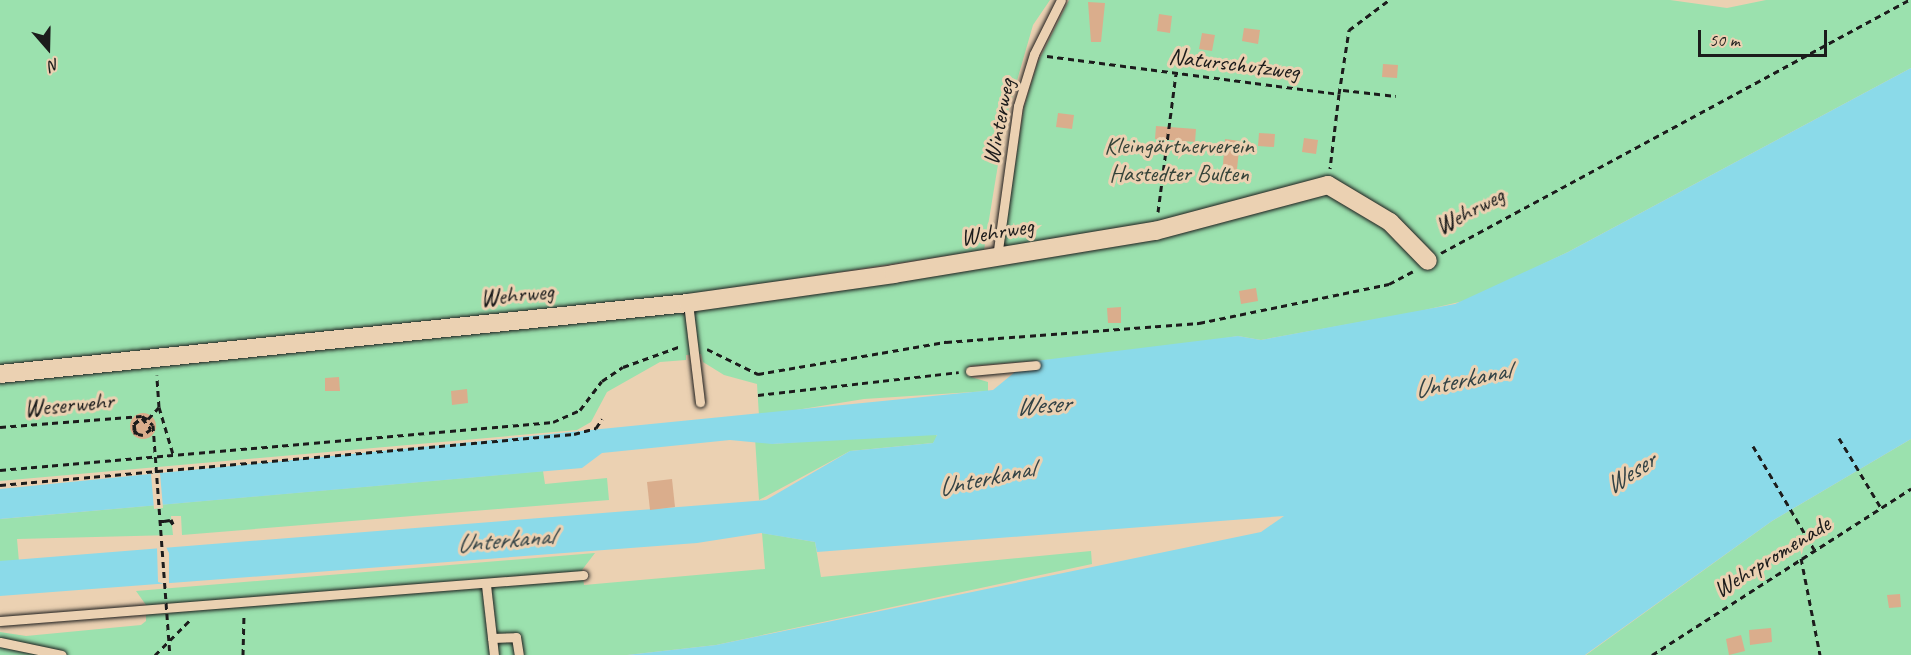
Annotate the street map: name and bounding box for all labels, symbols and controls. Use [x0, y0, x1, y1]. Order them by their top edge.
north arrow [18, 18, 78, 78]
scale bar [1701, 18, 1830, 56]
text: 50 m [1709, 29, 1740, 51]
street label: Naturschutzweg [1167, 42, 1301, 86]
text: N [46, 54, 62, 76]
street label: Winterweg [977, 77, 1021, 167]
park label: Kleingärtnerverein Hastedter Bulten [1104, 132, 1254, 188]
street label: Wehrweg [1431, 181, 1509, 241]
street label: Wehrweg [958, 211, 1036, 253]
street label: Wehrweg [479, 277, 555, 313]
water label: Unterkanal [1411, 355, 1513, 405]
street label: Weserwehr [23, 387, 115, 423]
water label: Weser [1015, 388, 1071, 422]
water label: Weser [1599, 445, 1661, 501]
water label: Unterkanal [935, 453, 1037, 503]
street label: Wehrpromenade [1708, 510, 1836, 604]
water label: Unterkanal [455, 520, 555, 560]

